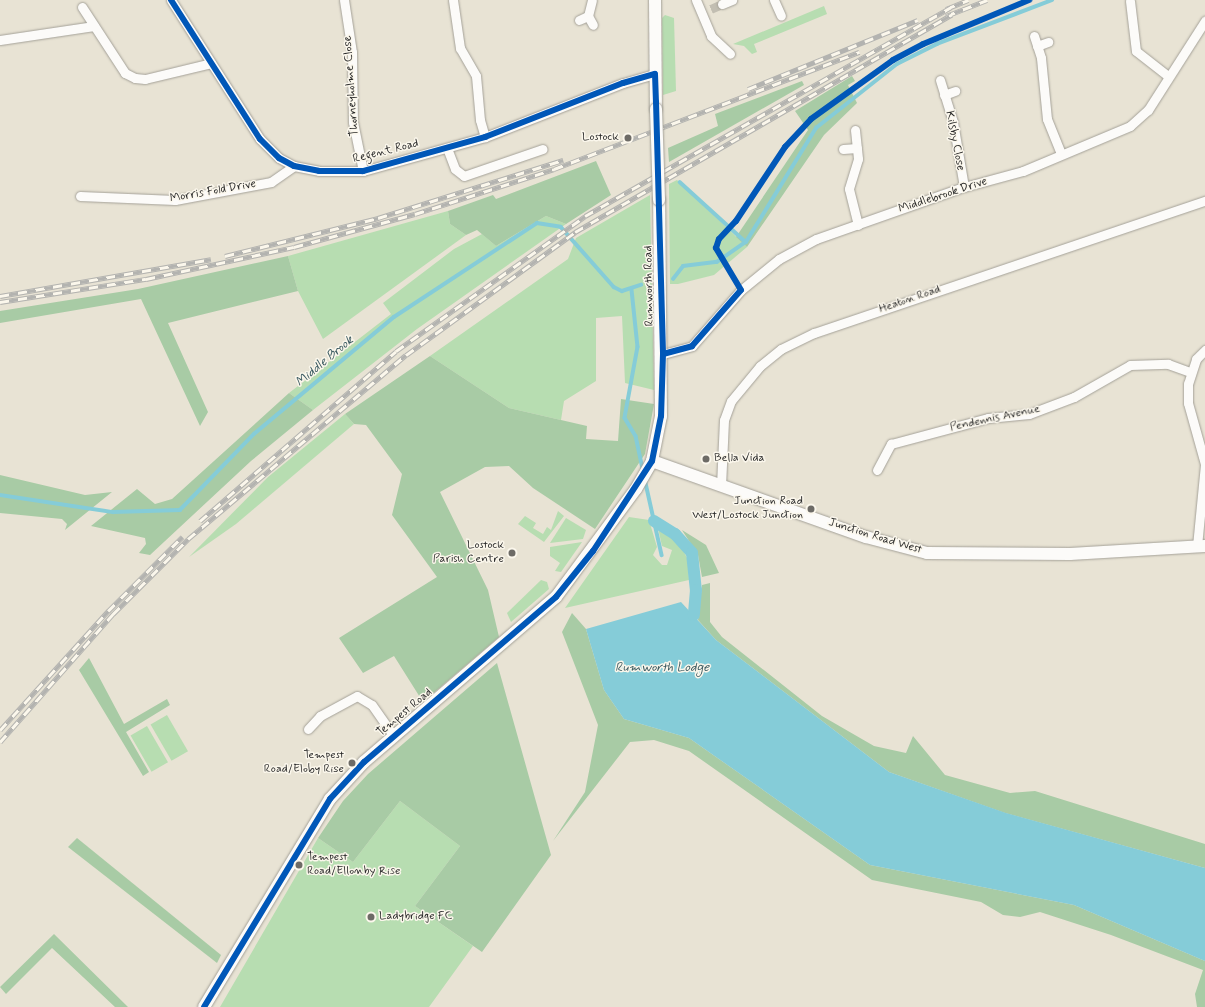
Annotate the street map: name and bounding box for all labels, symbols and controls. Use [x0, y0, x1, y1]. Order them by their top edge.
street label: Thorneyholme Close [341, 35, 363, 137]
street label: Kilsby Close [941, 110, 967, 172]
place label: Lostock [582, 131, 619, 145]
marker: Lostock [622, 132, 634, 144]
street label: Regent Road [352, 137, 420, 167]
street label: Middlebrook Drive [897, 175, 989, 217]
street label: Morris Fold Drive [168, 177, 258, 207]
street label: Rumworth Road [642, 245, 658, 327]
street label: Heaton Road [877, 283, 943, 317]
water label: Middle Brook [293, 333, 357, 391]
street label: Pendennis Avenue [949, 402, 1041, 436]
place label: Bella Vida [714, 452, 764, 466]
marker: Bella Vida [701, 454, 711, 464]
place label: Junction Road West/Lostock Junction [691, 495, 803, 523]
marker: Junction Road West/Lostock Junction [806, 504, 816, 514]
street label: Junction Road West [826, 516, 924, 558]
place label: Lostock Parish Centre [433, 539, 504, 567]
marker: Lostock Parish Centre [507, 548, 517, 558]
water label: Rumworth Lodge [615, 660, 709, 676]
street label: Tempest Road [374, 686, 436, 740]
place label: Tempest Road/Eloby Rise [264, 749, 344, 777]
marker: Tempest Road/Eloby Rise [347, 758, 357, 768]
place label: Tempest Road/Ellonby Rise [307, 851, 399, 879]
marker: Tempest Road/Ellonby Rise [294, 860, 304, 870]
place label: Ladybridge FC [379, 910, 451, 924]
marker: Ladybridge FC [366, 912, 376, 922]

